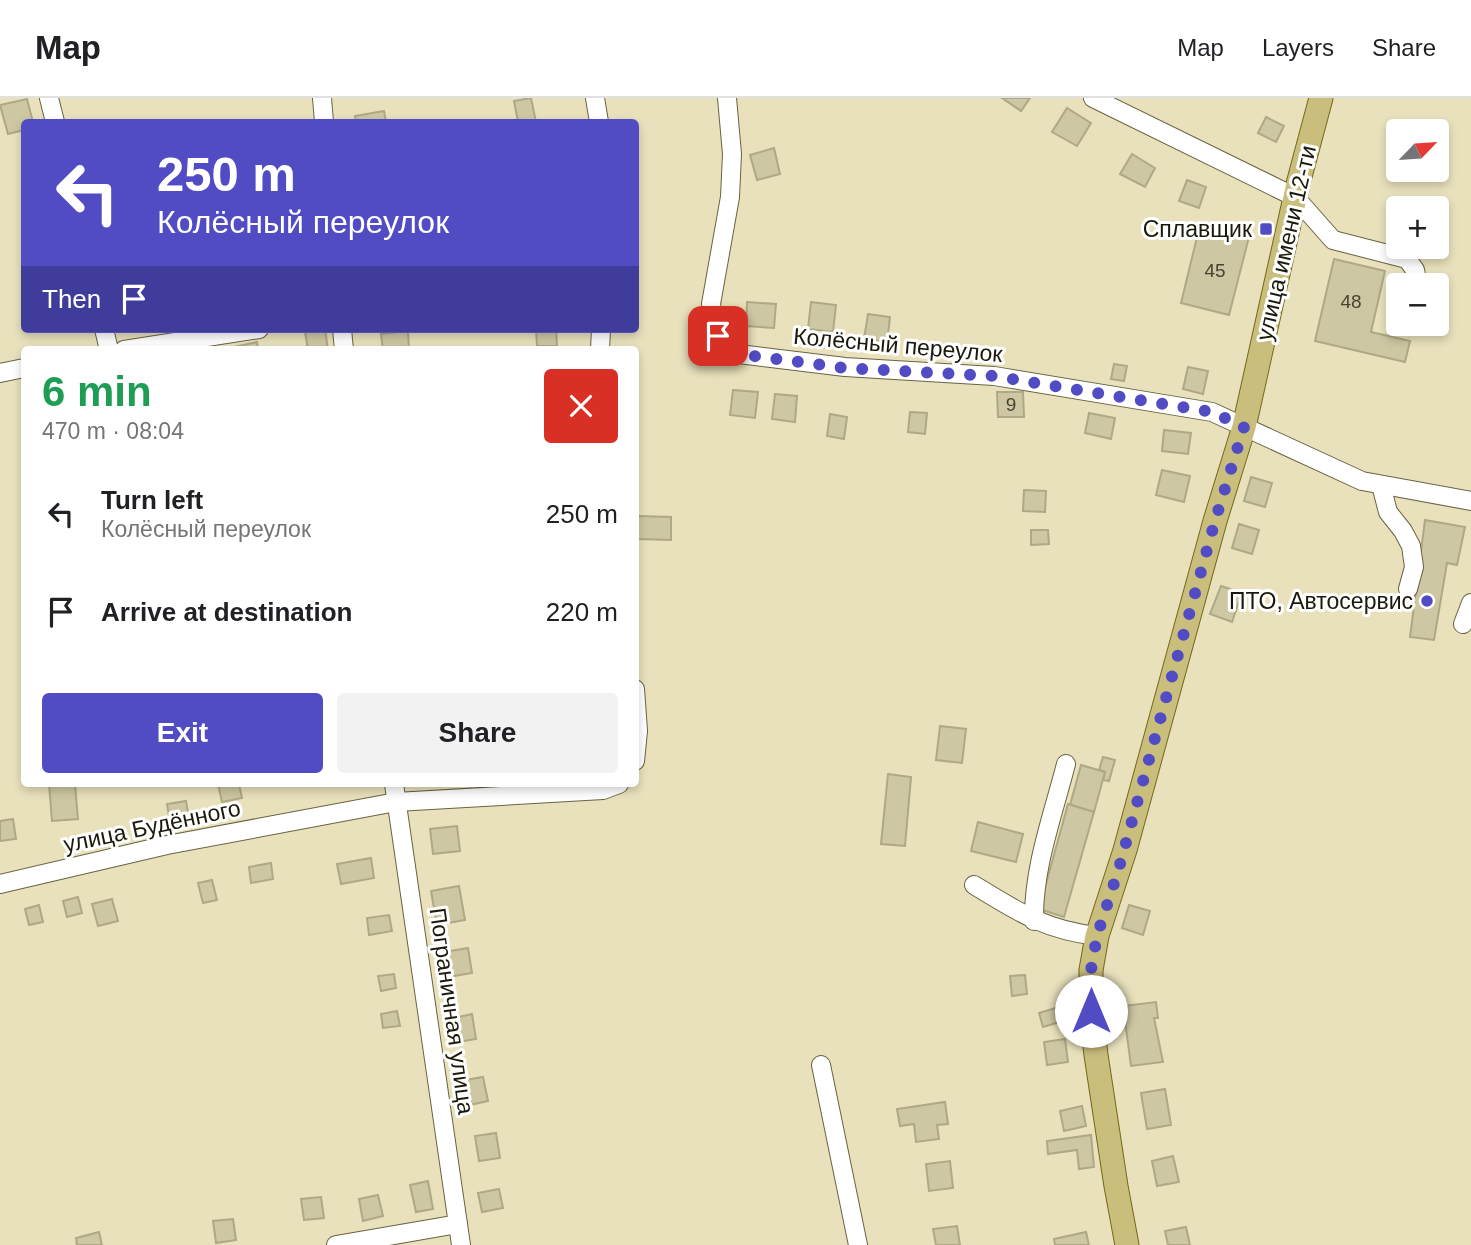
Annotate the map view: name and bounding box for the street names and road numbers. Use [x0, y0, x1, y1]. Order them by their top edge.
street label: улица имени 12-ти [1251, 143, 1321, 343]
street label: Колёсный переулок [792, 323, 1005, 367]
street label: улица Будённого [61, 795, 243, 857]
street label: Пограничная улица [425, 906, 479, 1116]

